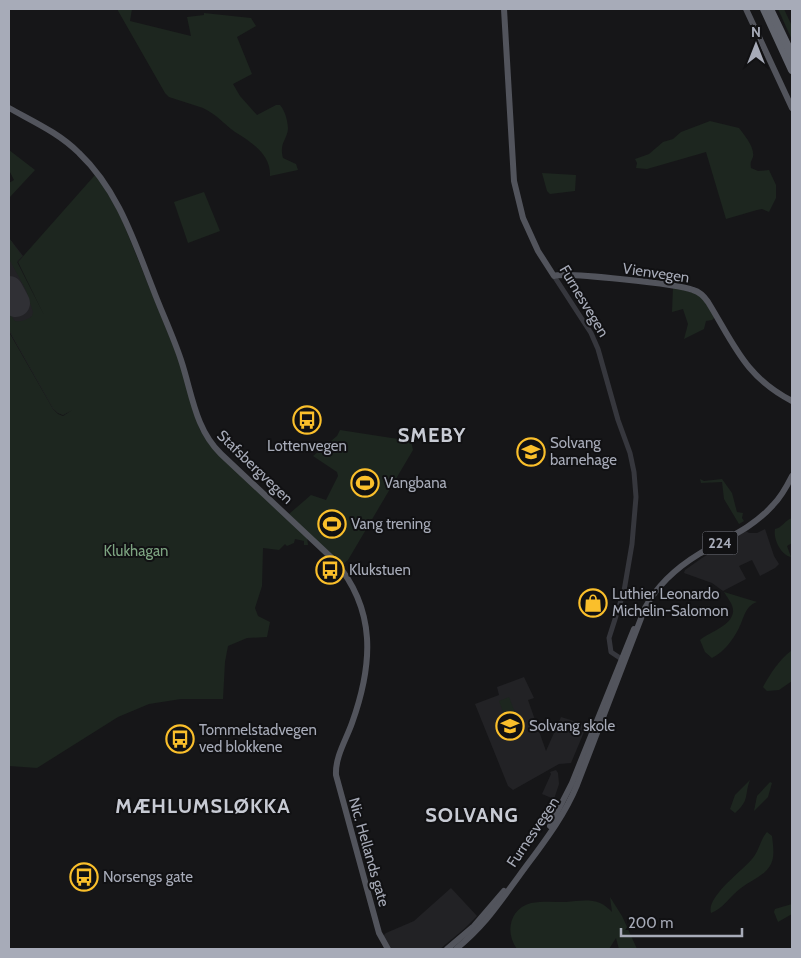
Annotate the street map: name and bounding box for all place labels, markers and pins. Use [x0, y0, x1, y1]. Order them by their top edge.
bus stop icon: Lottenvegen [292, 405, 322, 435]
place label: Solvang barnehage [550, 434, 617, 469]
place label: Lottenvegen [267, 437, 347, 455]
school or university icon: Solvang barnehage [516, 437, 546, 467]
sports icon: Vangbana [350, 468, 380, 498]
place label: Vangbana [384, 474, 448, 492]
sports icon: Vang trening [317, 509, 347, 539]
place label: Vang trening [351, 515, 431, 533]
bus stop icon: Klukstuen [315, 555, 345, 585]
place label: Klukstuen [349, 561, 411, 579]
place label: Luthier Leonardo Michelin-Salomon [612, 585, 729, 620]
shop icon: Luthier Leonardo Michelin-Salomon [578, 588, 608, 618]
school or university icon: Solvang skole [495, 711, 525, 741]
place label: Solvang skole [529, 717, 615, 735]
place label: Tommelstadvegen ved blokkene [199, 721, 317, 756]
bus stop icon: Tommelstadvegen ved blokkene [165, 724, 195, 754]
bus stop icon: Norsengs gate [69, 862, 99, 892]
place label: Norsengs gate [103, 868, 193, 886]

